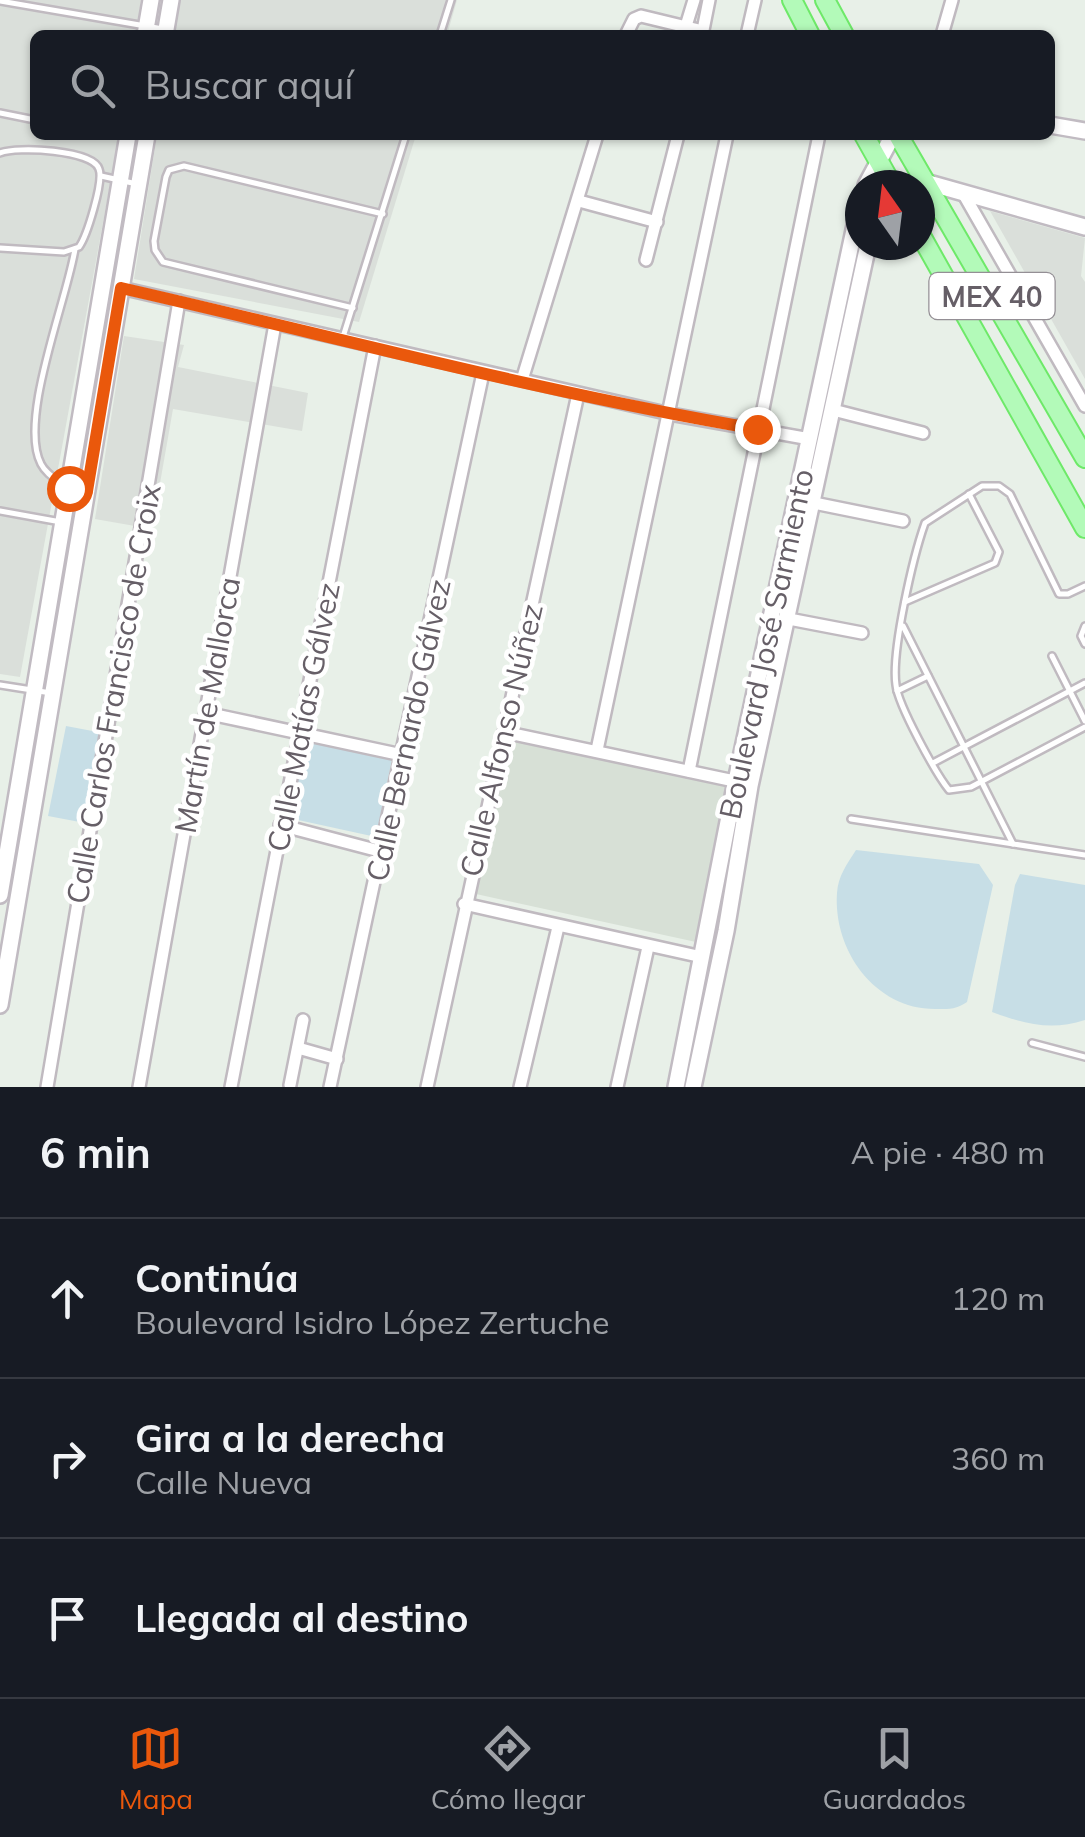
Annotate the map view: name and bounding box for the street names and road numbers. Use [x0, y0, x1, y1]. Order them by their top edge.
road number: MEX 40 [930, 273, 1054, 319]
street label: Boulevard José Sarmiento [710, 466, 822, 822]
street label: Calle Carlos Francisco de Croix [57, 481, 169, 907]
street label: Martín de Mallorca [166, 574, 248, 836]
street label: Calle Bernardo Gálvez [357, 575, 459, 885]
street label: Calle Matías Gálvez [258, 579, 348, 855]
street label: Calle Alfonso Núñez [451, 600, 551, 880]

